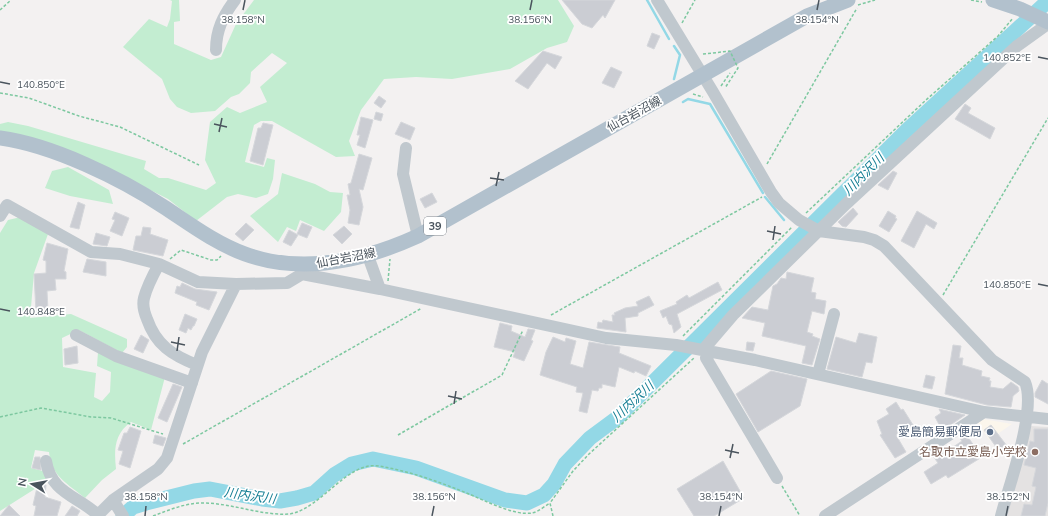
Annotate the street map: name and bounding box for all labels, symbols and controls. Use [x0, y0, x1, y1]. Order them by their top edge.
text: 38.158°N [221, 13, 265, 26]
text: 38.156°N [508, 13, 552, 26]
text: 38.154°N [795, 13, 839, 26]
text: 140.852°E [983, 51, 1031, 64]
text: 140.850°E [17, 78, 65, 91]
street label: 仙台岩沼線 [604, 92, 664, 135]
water label: 川内沢川 [839, 149, 888, 198]
road number: 39 [424, 217, 446, 235]
street label: 仙台岩沼線 [315, 244, 377, 271]
text: 140.850°E [983, 278, 1031, 291]
text: 140.848°E [17, 305, 65, 318]
water label: 川内沢川 [608, 376, 658, 425]
place label: 愛島簡易郵便局 [898, 424, 982, 439]
marker: 愛島簡易郵便局 [985, 427, 995, 437]
place label: 名取市立愛島小学校 [919, 444, 1027, 459]
marker: 名取市立愛島小学校 [1030, 447, 1040, 457]
north arrow [12, 464, 52, 504]
text: N [15, 477, 30, 488]
water label: 川内沢川 [223, 483, 279, 507]
text: 38.158°N [124, 490, 168, 503]
text: 38.156°N [412, 490, 456, 503]
text: 38.154°N [699, 490, 743, 503]
text: 38.152°N [986, 490, 1030, 503]

